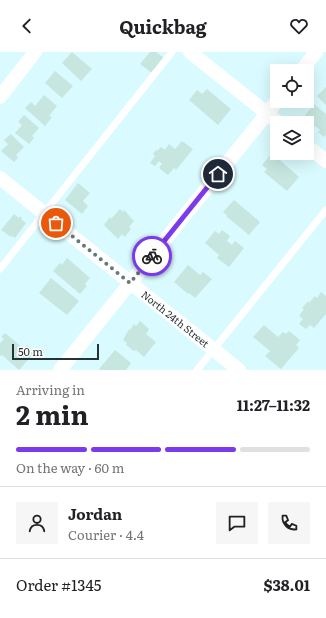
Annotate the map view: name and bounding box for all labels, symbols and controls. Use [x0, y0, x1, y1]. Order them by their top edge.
text: Quickbag [119, 13, 207, 40]
icon: back [16, 15, 38, 37]
icon: heart [288, 15, 310, 37]
map controls [270, 64, 314, 160]
button: locate [270, 64, 314, 108]
button: layers [270, 116, 314, 160]
pin [201, 157, 235, 191]
icon: home [207, 163, 229, 185]
pin [39, 206, 73, 240]
icon: bag [45, 212, 67, 234]
courier [132, 236, 172, 276]
icon: bike [141, 245, 163, 267]
street label: North 24th Street [139, 287, 213, 350]
scale bar [12, 342, 99, 361]
text: 50 m [18, 343, 43, 359]
text: Arriving in [16, 380, 85, 399]
text: 11:27–11:32 [237, 393, 310, 416]
text: 2 min [16, 394, 89, 433]
text: On the way · 60 m [16, 458, 124, 477]
button: person [16, 502, 58, 544]
text: Jordan [68, 502, 122, 525]
button: chat [216, 502, 258, 544]
button: phone [268, 502, 310, 544]
text: Courier · 4.4 [68, 525, 144, 544]
text: Order #1345 [16, 573, 101, 596]
text: $38.01 [263, 573, 310, 596]

